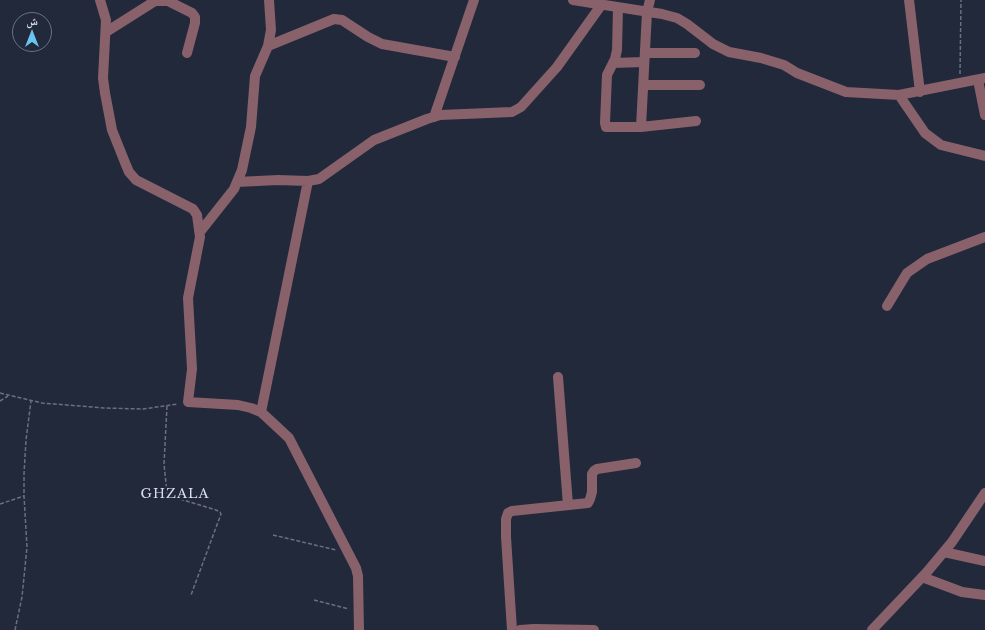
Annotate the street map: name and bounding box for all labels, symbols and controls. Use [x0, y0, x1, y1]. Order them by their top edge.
north arrow [12, 12, 52, 52]
text: ش [26, 14, 38, 28]
district label: GHZALA [141, 486, 209, 502]

